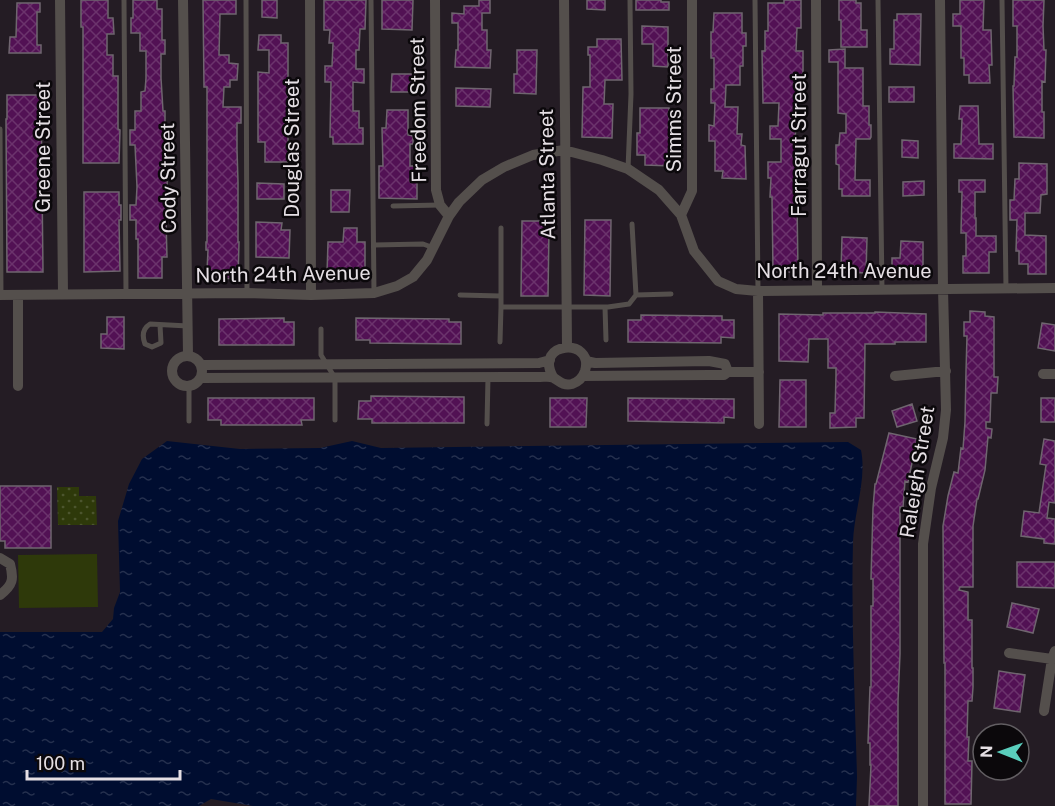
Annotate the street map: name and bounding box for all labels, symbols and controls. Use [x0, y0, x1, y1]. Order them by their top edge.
street label: Freedom Street [405, 37, 431, 183]
street label: Simms Street [662, 46, 686, 172]
street label: Farragut Street [787, 73, 811, 217]
street label: Douglas Street [280, 78, 304, 218]
street label: Greene Street [31, 82, 55, 213]
street label: Atlanta Street [534, 108, 560, 240]
street label: Cody Street [155, 122, 181, 234]
street label: North 24th Avenue [756, 259, 932, 283]
street label: North 24th Avenue [195, 260, 371, 288]
street label: Raleigh Street [895, 404, 939, 540]
north arrow [971, 722, 1031, 782]
scale bar [27, 743, 180, 781]
text: N [977, 745, 996, 758]
text: 100 m [36, 753, 85, 774]

